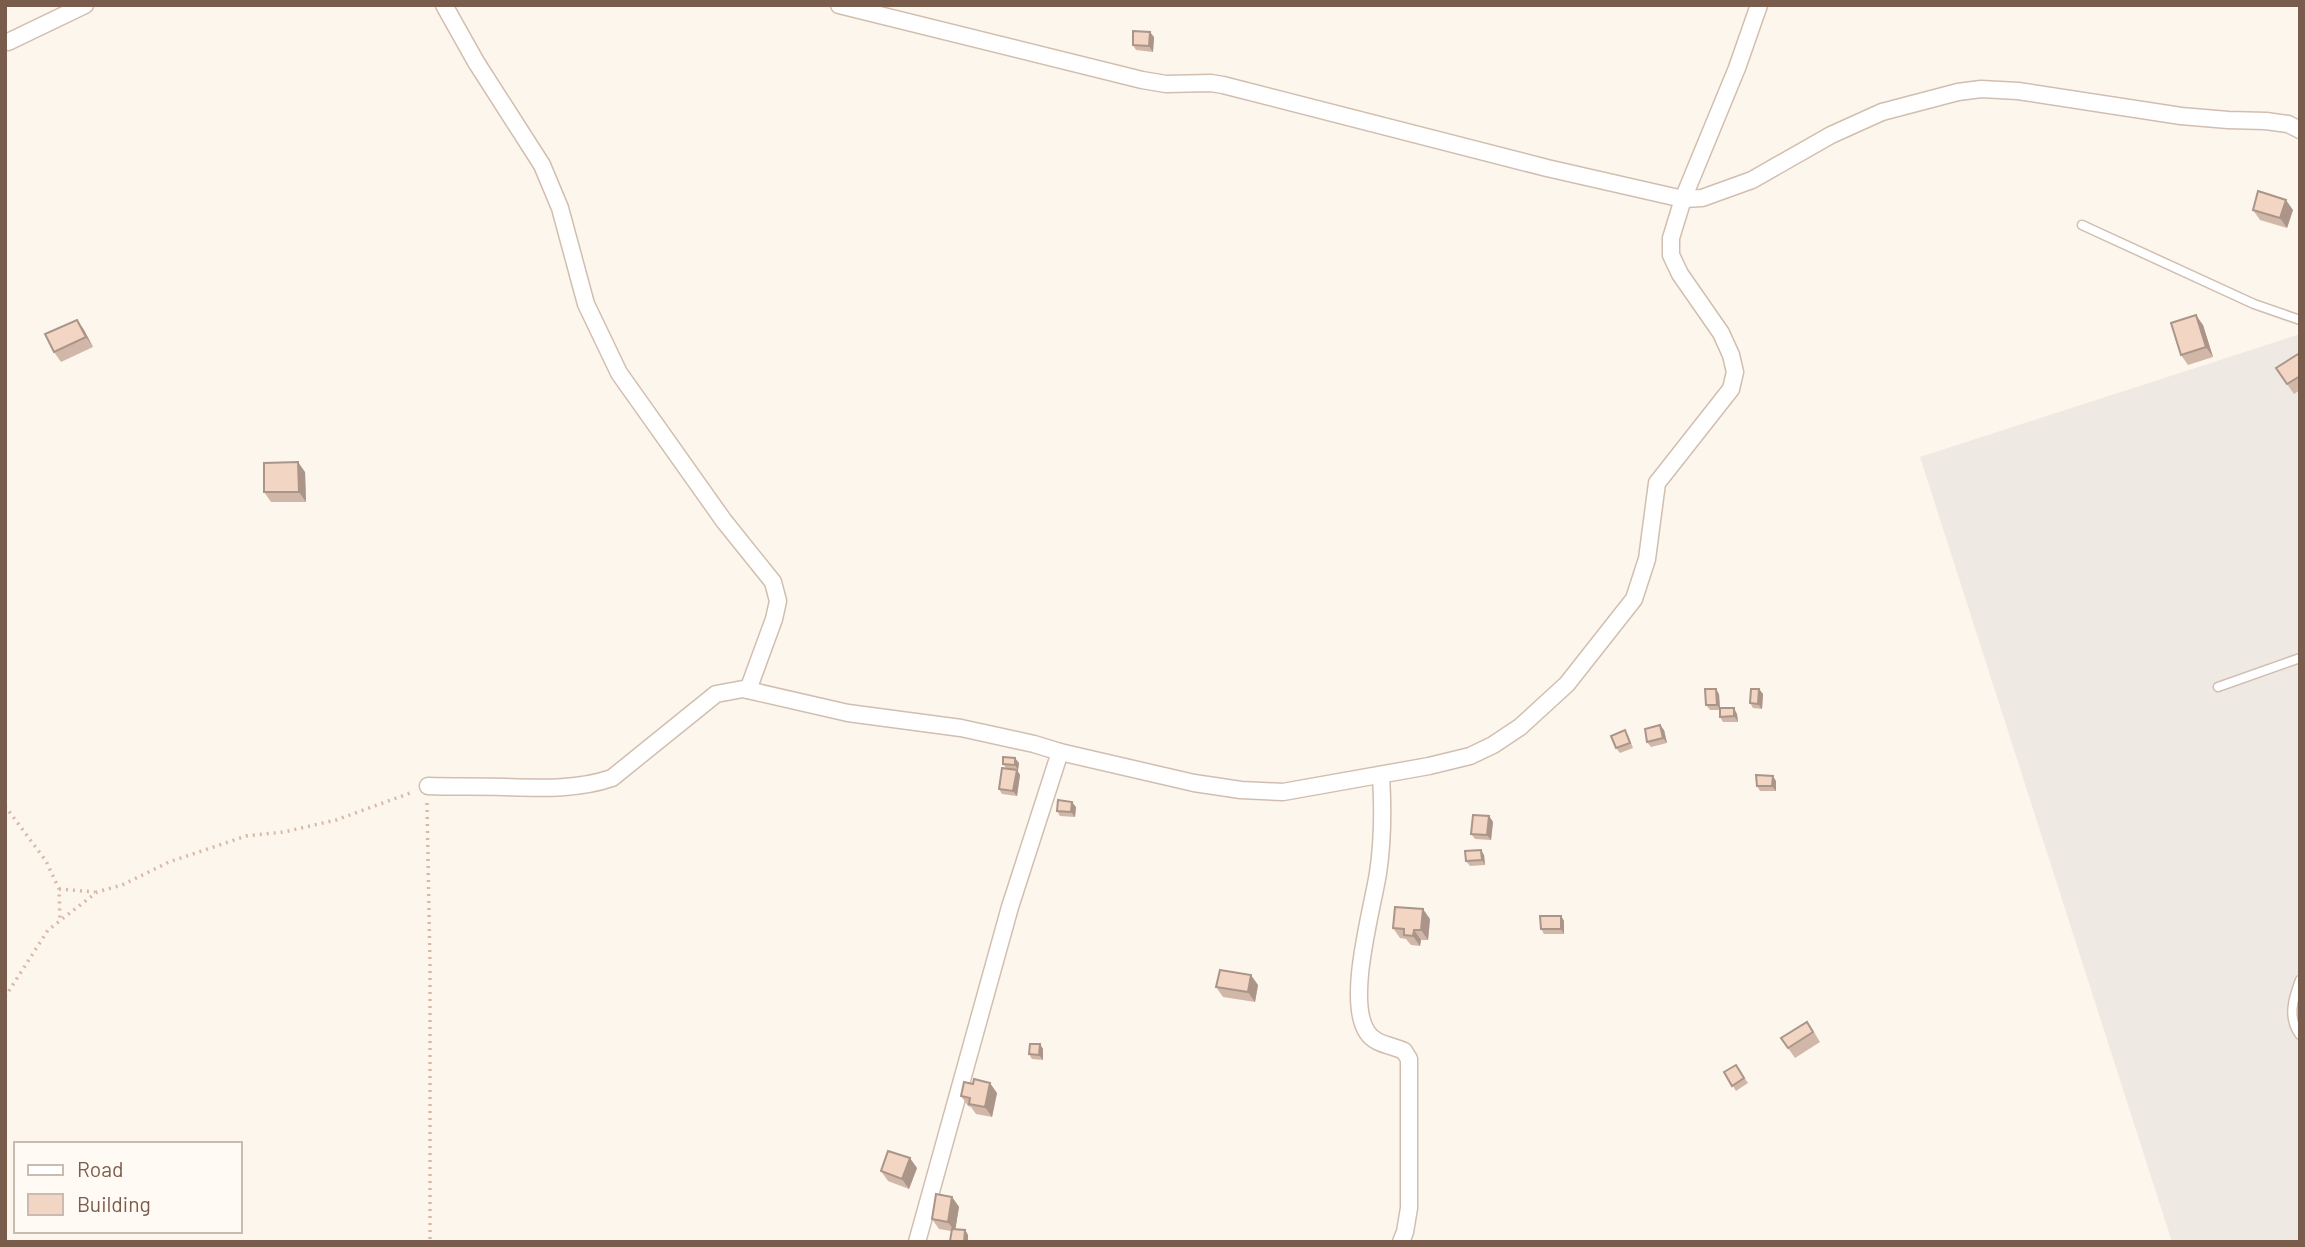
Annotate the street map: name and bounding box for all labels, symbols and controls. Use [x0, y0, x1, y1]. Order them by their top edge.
legend [14, 1142, 242, 1233]
text: Road [77, 1156, 123, 1181]
text: Building [77, 1191, 151, 1216]

